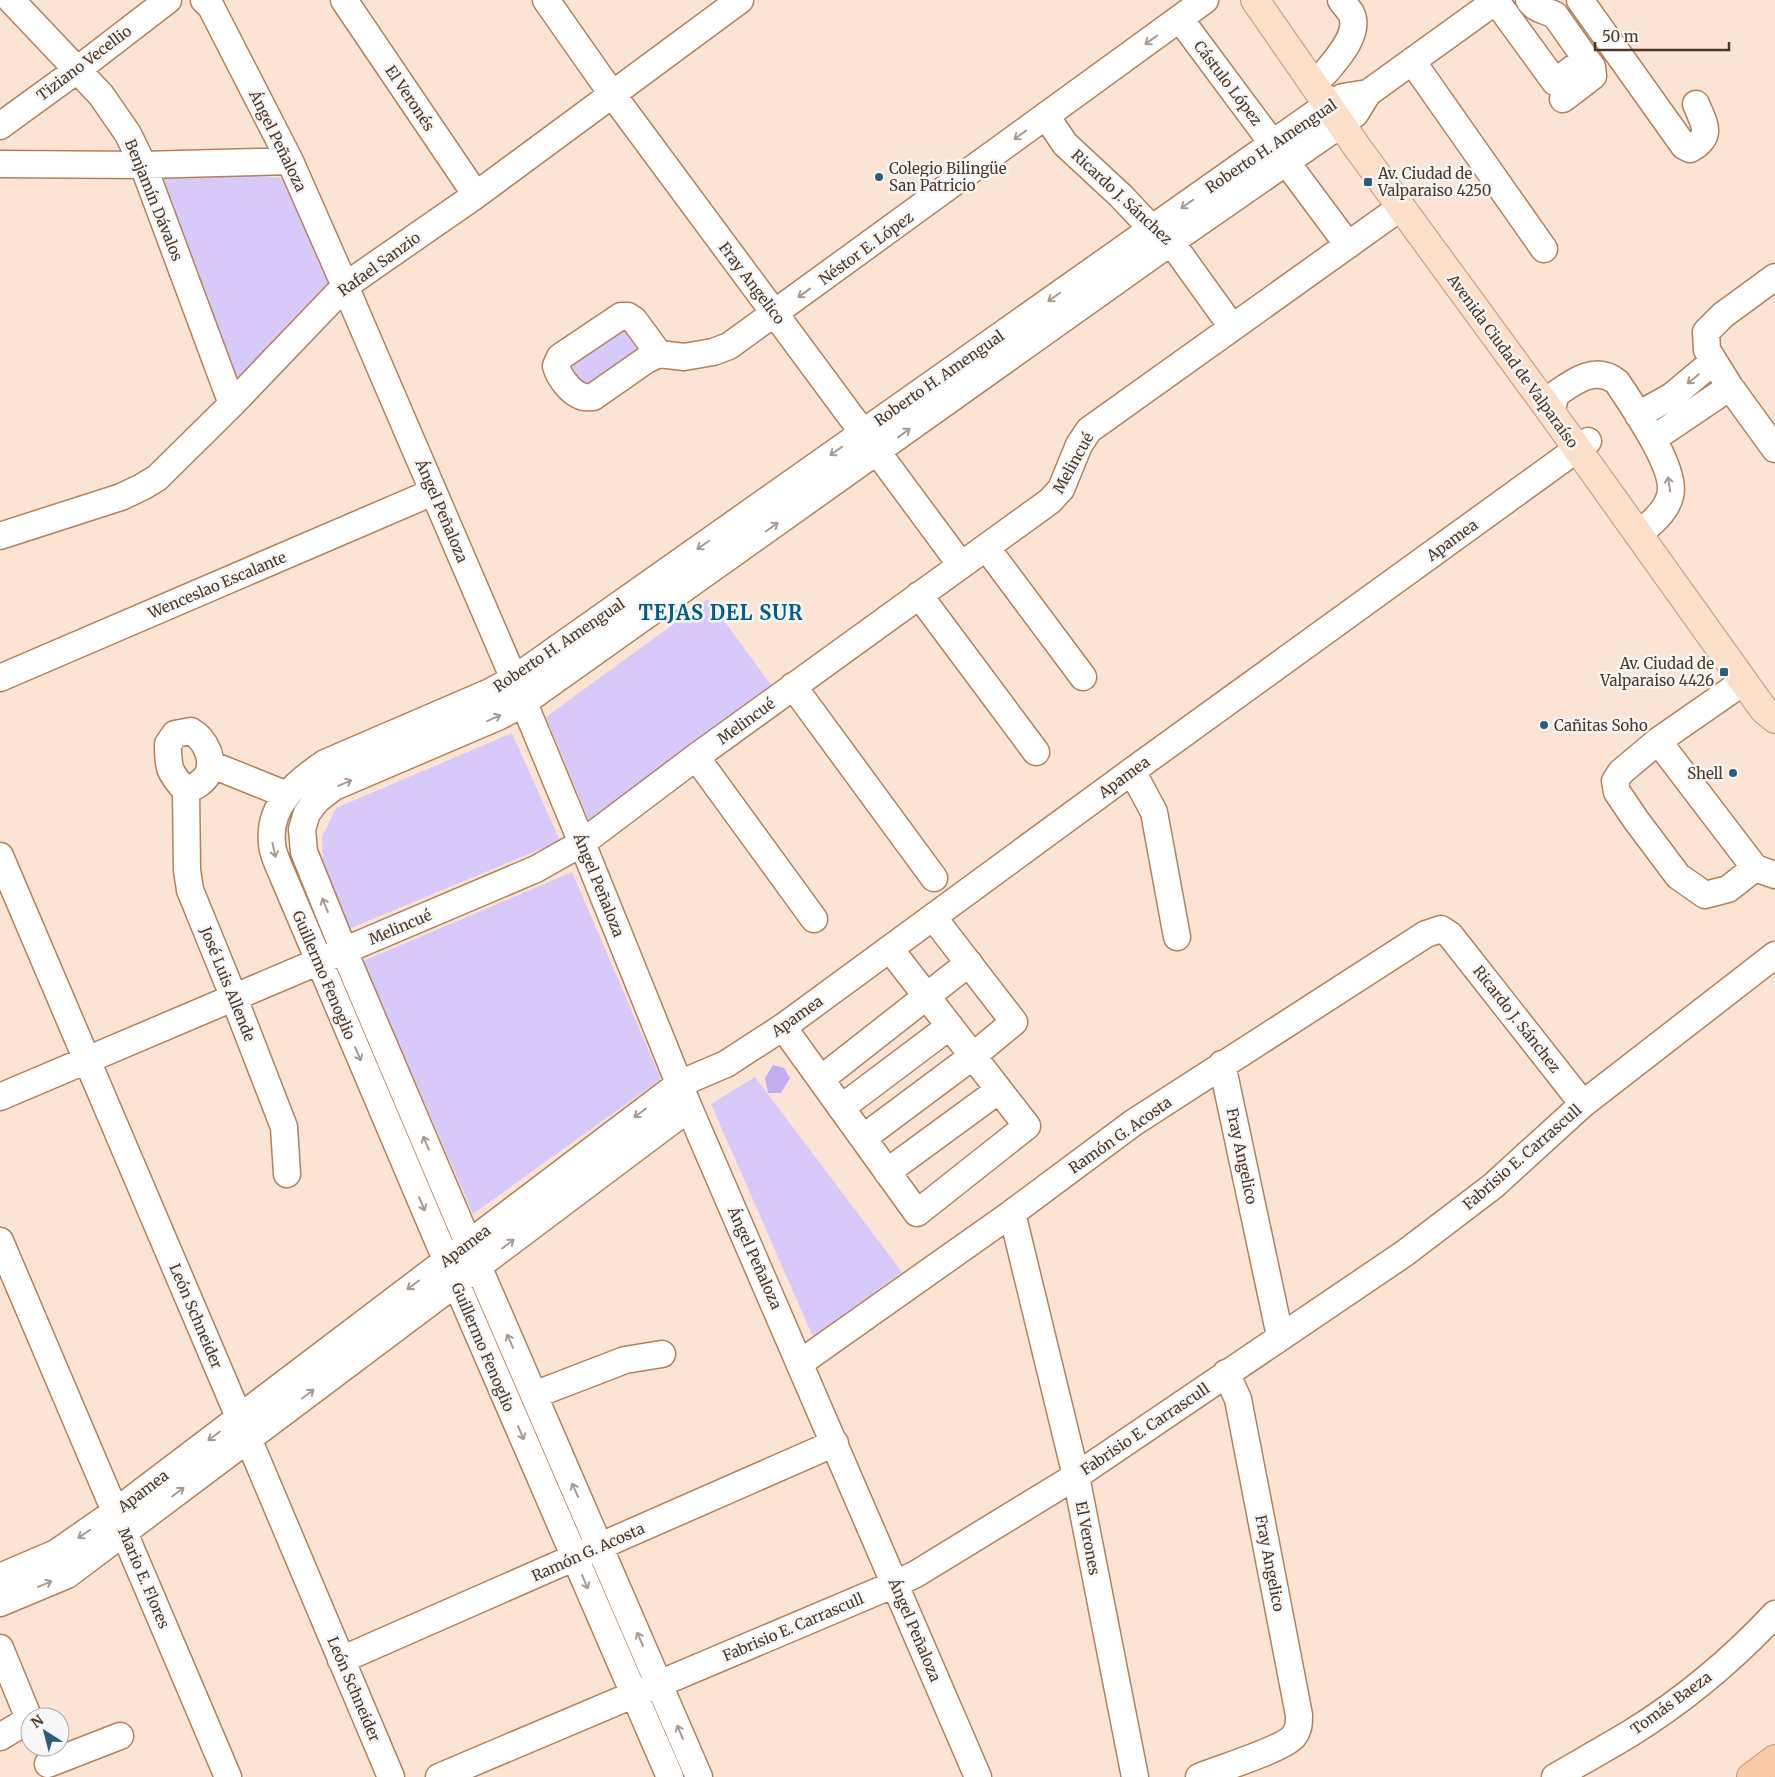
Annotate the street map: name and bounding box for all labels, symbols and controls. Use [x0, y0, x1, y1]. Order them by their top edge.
scale bar [1595, 20, 1729, 52]
street label: Tiziano Vecellio [33, 21, 135, 105]
text: 50 m [1602, 27, 1639, 46]
one-way arrow [1145, 34, 1158, 45]
street label: Cástulo López [1190, 37, 1266, 129]
street label: El Veronés [381, 62, 439, 134]
street label: Ángel Peñaloza [245, 86, 312, 195]
street label: Roberto H. Amengual [1202, 95, 1341, 197]
one-way arrow [1013, 130, 1027, 140]
street label: Benjamín Dávalos [121, 136, 187, 264]
street label: Ricardo J. Sánchez [1068, 145, 1176, 249]
place label: Colegio Bilingüe San Patricio [889, 159, 1007, 195]
place label: Av. Ciudad de Valparaiso 4250 [1377, 164, 1491, 200]
marker: Colegio Bilingüe San Patricio [873, 171, 885, 183]
marker: Av. Ciudad de Valparaiso 4250 [1362, 176, 1374, 188]
one-way arrow [1180, 199, 1194, 209]
street label: Néstor E. López [815, 207, 917, 289]
street label: Rafael Sanzio [334, 228, 424, 300]
street label: Fray Angelico [715, 238, 789, 328]
street label: Avenida Ciudad de Valparaíso [1443, 270, 1583, 452]
one-way arrow [797, 288, 811, 298]
one-way arrow [1048, 292, 1062, 302]
street label: Roberto H. Amengual [870, 326, 1008, 430]
one-way arrow [1687, 373, 1700, 384]
one-way arrow [897, 428, 911, 438]
street label: Melincué [1049, 429, 1098, 497]
one-way arrow [830, 446, 843, 457]
street label: Ángel Peñaloza [411, 455, 473, 566]
one-way arrow [1664, 476, 1674, 492]
street label: Apamea [1422, 515, 1481, 565]
one-way arrow [764, 522, 778, 532]
one-way arrow [696, 540, 710, 550]
street label: Wenceslao Escalante [144, 547, 289, 623]
street label: Roberto H. Amengual [490, 594, 629, 696]
district label: TEJAS DEL SUR [638, 600, 804, 625]
place label: Av. Ciudad de Valparaiso 4426 [1599, 654, 1714, 690]
marker: Av. Ciudad de Valparaiso 4426 [1718, 666, 1730, 678]
street label: Melincué [713, 694, 779, 748]
one-way arrow [486, 713, 501, 723]
place label: Cañitas Soho [1554, 716, 1648, 735]
marker: Cañitas Soho [1538, 719, 1550, 731]
street label: Apamea [1094, 752, 1153, 802]
place label: Shell [1687, 764, 1723, 783]
marker: Shell [1727, 767, 1739, 779]
one-way arrow [337, 777, 352, 786]
street label: Ángel Peñaloza [569, 829, 629, 940]
one-way arrow [270, 841, 279, 857]
one-way arrow [320, 898, 329, 913]
street label: Melincué [366, 905, 435, 949]
street label: Guillermo Fenoglio [288, 908, 360, 1043]
street label: José Luis Allende [196, 923, 260, 1044]
street label: Ricardo J. Sánchez [1469, 962, 1565, 1076]
street label: Apamea [767, 991, 826, 1041]
one-way arrow [354, 1046, 364, 1061]
street label: Ramón G. Acosta [1065, 1092, 1175, 1178]
street label: Fabrisio E. Carrascull [1459, 1100, 1586, 1214]
street label: Fray Angelico [1223, 1106, 1262, 1206]
one-way arrow [634, 1108, 647, 1119]
one-way arrow [420, 1136, 430, 1151]
one-way arrow [418, 1196, 427, 1211]
street label: Ángel Peñaloza [723, 1202, 787, 1312]
street label: Apamea [435, 1221, 494, 1272]
one-way arrow [501, 1239, 515, 1249]
street label: León Schneider [165, 1261, 227, 1372]
one-way arrow [407, 1280, 420, 1291]
street label: Guillermo Fenoglio [447, 1280, 519, 1415]
one-way arrow [505, 1334, 515, 1349]
street label: Fabrisio E. Carrascull [1077, 1379, 1213, 1479]
one-way arrow [301, 1389, 315, 1399]
one-way arrow [516, 1425, 526, 1440]
one-way arrow [208, 1431, 221, 1442]
street label: Apamea [113, 1466, 172, 1517]
one-way arrow [570, 1483, 580, 1498]
one-way arrow [171, 1487, 185, 1497]
street label: El Verones [1071, 1499, 1105, 1577]
street label: Fray Angelico [1251, 1513, 1289, 1613]
street label: Ramón G. Acosta [529, 1519, 647, 1585]
street label: Mario E. Flores [114, 1525, 174, 1631]
one-way arrow [77, 1529, 91, 1539]
one-way arrow [581, 1574, 591, 1589]
street label: Ángel Peñaloza [884, 1574, 946, 1685]
one-way arrow [37, 1579, 52, 1589]
street label: Fabrisio E. Carrascull [720, 1589, 867, 1665]
one-way arrow [634, 1632, 644, 1647]
street label: León Schneider [323, 1634, 385, 1745]
street label: Tomás Baeza [1627, 1667, 1715, 1739]
north arrow [20, 1707, 70, 1757]
text: N [28, 1711, 47, 1732]
one-way arrow [675, 1725, 685, 1740]

